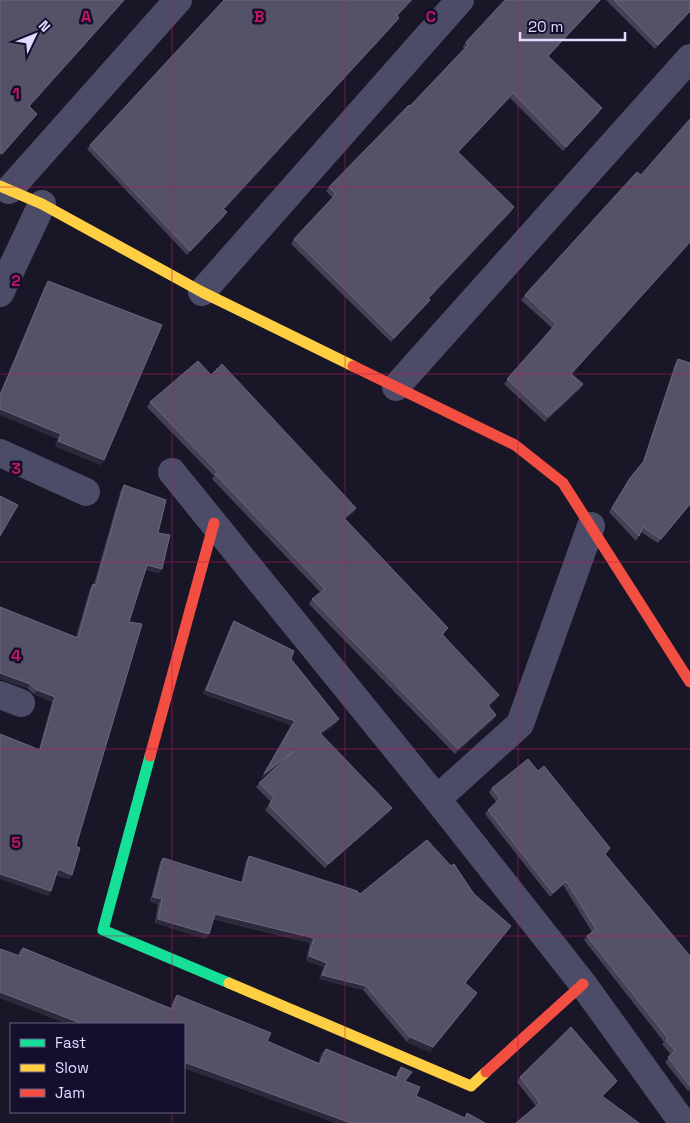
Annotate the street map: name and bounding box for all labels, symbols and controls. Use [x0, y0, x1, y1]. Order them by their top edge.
text: A [81, 6, 91, 27]
text: B [254, 6, 264, 27]
text: C [426, 6, 436, 27]
north arrow [10, 10, 60, 60]
scale bar [520, 10, 625, 42]
text: N [35, 17, 54, 36]
text: 20 m [528, 17, 563, 36]
text: 1 [12, 83, 20, 104]
text: 2 [11, 270, 21, 291]
text: 3 [11, 458, 21, 479]
text: 4 [11, 645, 21, 666]
text: 5 [11, 832, 21, 853]
legend [10, 1023, 185, 1113]
text: Fast [55, 1033, 86, 1052]
text: Slow [55, 1058, 89, 1077]
text: Jam [55, 1083, 85, 1102]

